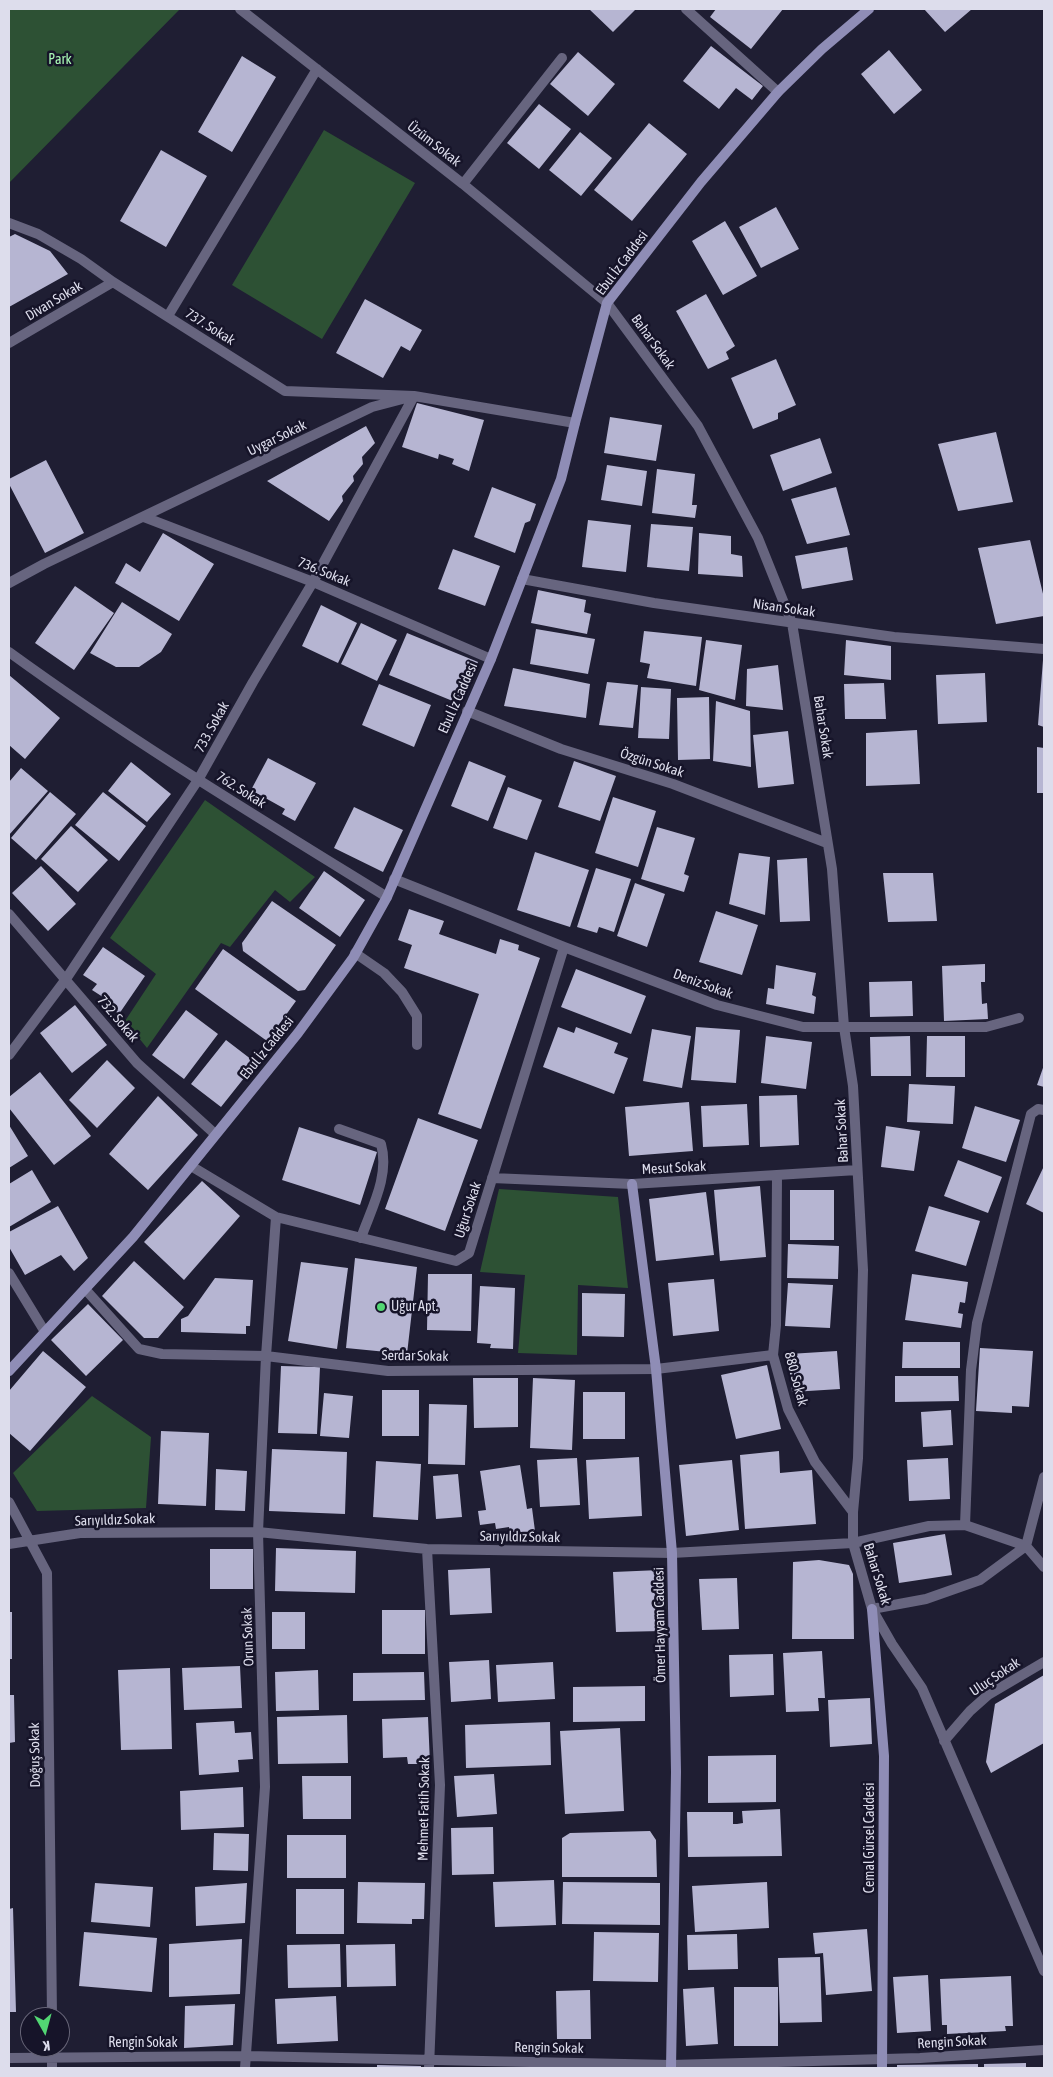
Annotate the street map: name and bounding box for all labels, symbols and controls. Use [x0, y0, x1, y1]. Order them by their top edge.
park label: Park [48, 52, 72, 68]
street label: Üzüm Sokak [404, 118, 464, 170]
street label: Ebul İz Caddesi [592, 228, 652, 298]
street label: Divan Sokak [23, 278, 85, 324]
street label: 737. Sokak [182, 305, 238, 349]
street label: Bahar Sokak [627, 311, 679, 373]
street label: Uygar Sokak [245, 417, 309, 459]
street label: 736. Sokak [295, 554, 353, 590]
street label: Nisan Sokak [752, 595, 816, 621]
street label: Ebul İz Caddesi [435, 660, 481, 736]
street label: Bahar Sokak [810, 694, 836, 760]
street label: 733. Sokak [191, 699, 233, 755]
street label: Özgün Sokak [618, 745, 686, 781]
street label: 762. Sokak [213, 768, 269, 812]
street label: Deniz Sokak [671, 965, 735, 1003]
street label: 732. Sokak [94, 992, 142, 1046]
street label: Ebul İz Caddesi [237, 1013, 297, 1083]
street label: Bahar Sokak [832, 1099, 852, 1163]
street label: Mesut Sokak [641, 1158, 707, 1178]
street label: Uğur Sokak [451, 1180, 485, 1240]
place label: Uğur Apt. [391, 1299, 438, 1315]
marker: Uğur Apt. [375, 1301, 387, 1313]
street label: Serdar Sokak [381, 1347, 449, 1365]
street label: 880. Sokak [781, 1350, 811, 1408]
street label: Sarıyıldız Sokak [75, 1510, 155, 1530]
street label: Sarıyıldız Sokak [480, 1528, 560, 1546]
street label: Bahar Sokak [860, 1541, 894, 1607]
street label: Ömer Hayyam Caddesi [651, 1567, 669, 1683]
street label: Orun Sokak [239, 1607, 257, 1667]
street label: Uluç Sokak [967, 1654, 1023, 1700]
street label: Doğuş Sokak [26, 1722, 44, 1788]
street label: Mehmet Fatih Sokak [415, 1757, 433, 1861]
street label: Cemal Gürsel Caddesi [862, 1783, 878, 1893]
north arrow [20, 2007, 70, 2057]
street label: Rengin Sokak [917, 2032, 987, 2052]
street label: Rengin Sokak [108, 2035, 178, 2051]
text: K [42, 2038, 51, 2054]
street label: Rengin Sokak [514, 2039, 584, 2057]

